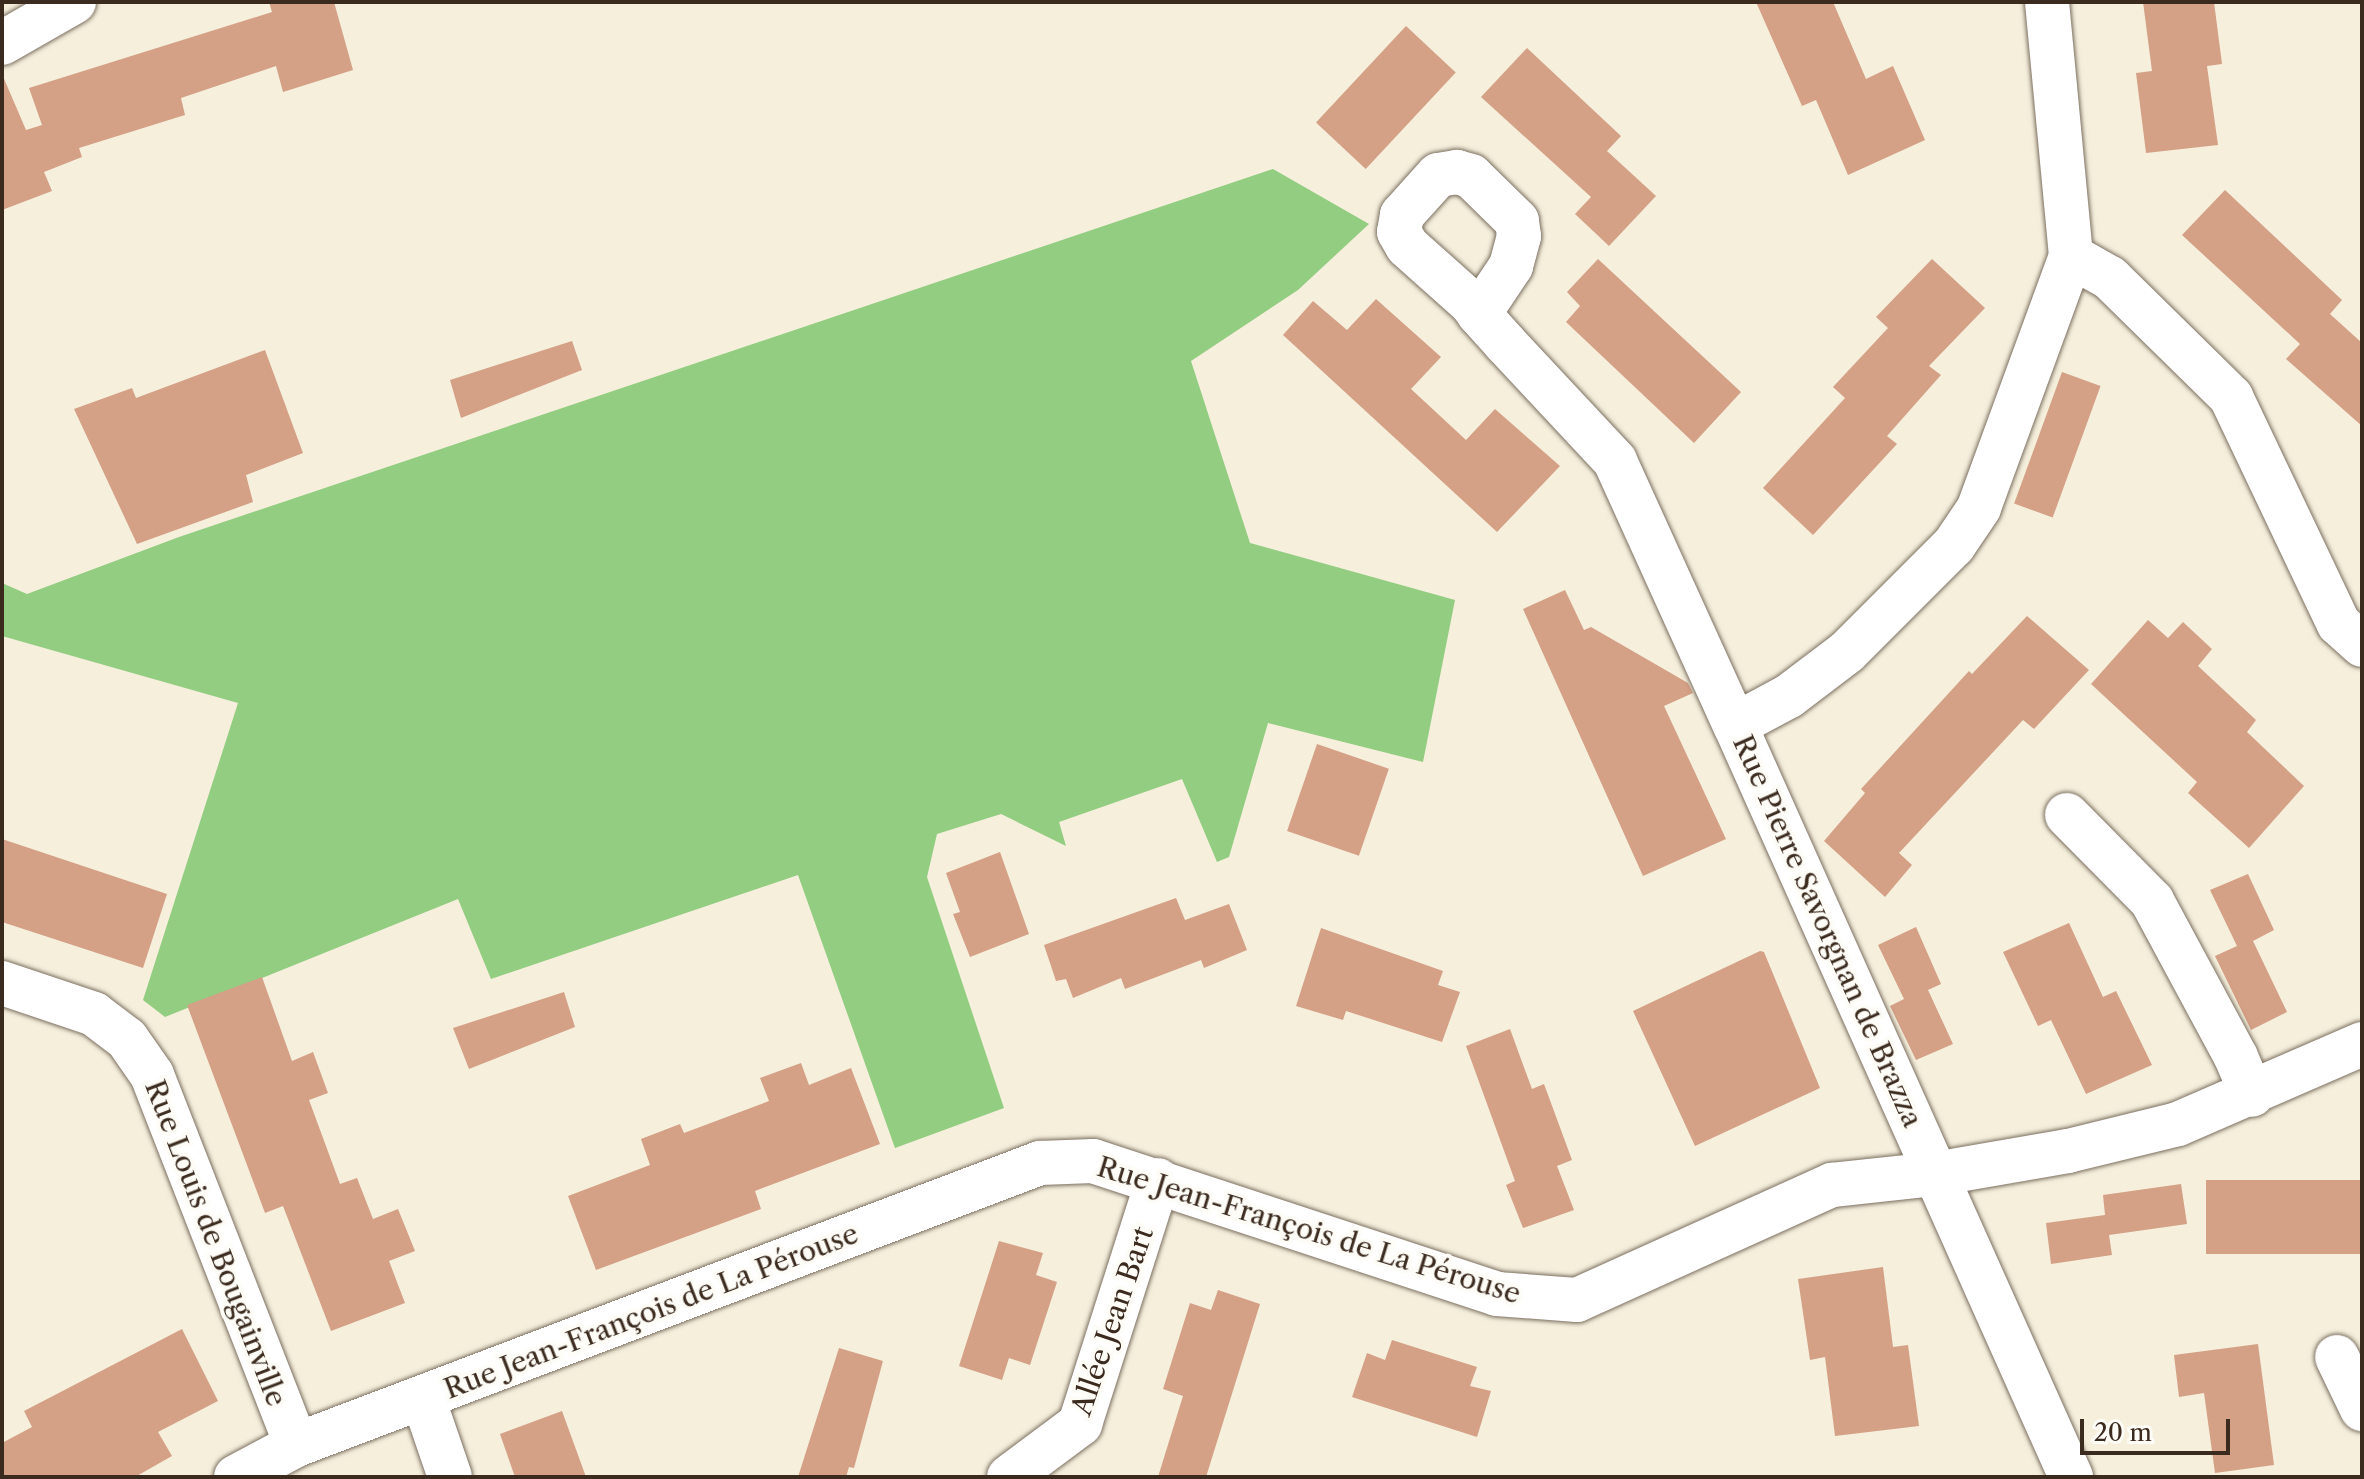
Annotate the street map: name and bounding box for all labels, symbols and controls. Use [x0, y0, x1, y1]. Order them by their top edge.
street label: Rue Pierre Savorgnan de Brazza [1726, 730, 1930, 1132]
street label: Rue Louis de Bougainville [138, 1075, 294, 1411]
street label: Rue Jean-François de La Pérouse [1093, 1149, 1525, 1311]
street label: Rue Jean-François de La Pérouse [439, 1216, 863, 1406]
street label: Allée Jean Bart [1064, 1222, 1160, 1420]
scale bar [2084, 1403, 2234, 1453]
text: 20 m [2094, 1418, 2152, 1447]

